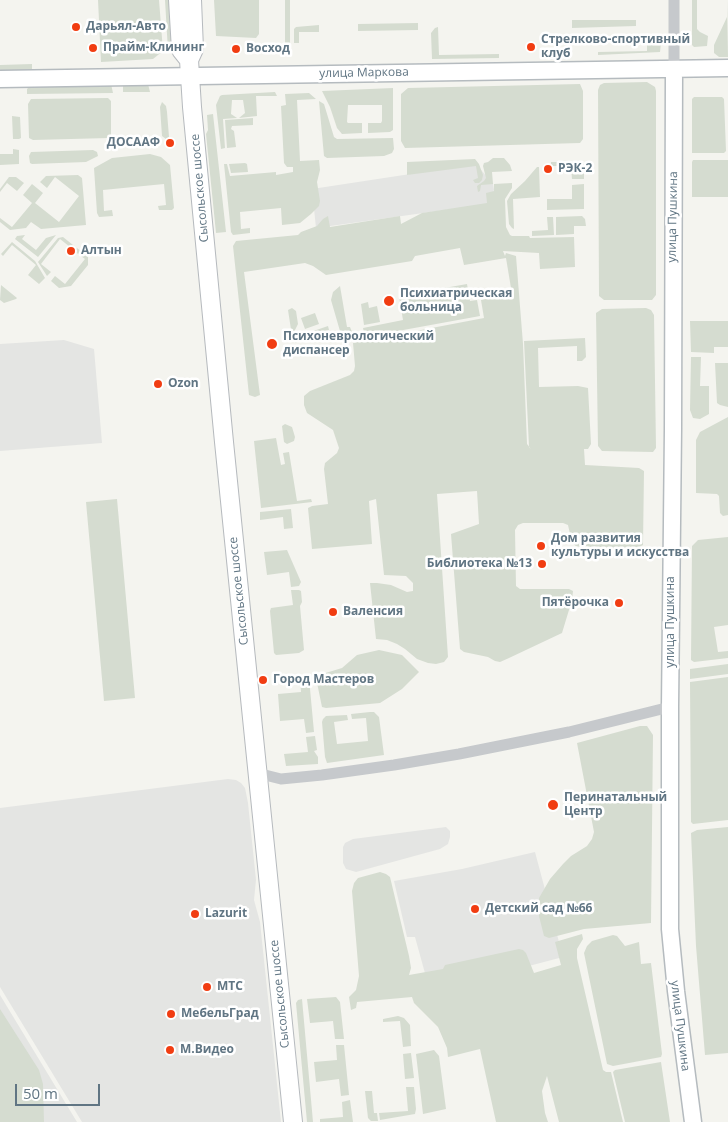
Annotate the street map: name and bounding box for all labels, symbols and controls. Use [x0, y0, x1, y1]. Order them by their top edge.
place label: Дарьял-Авто [86, 20, 166, 34]
marker: Дарьял-Авто [70, 21, 82, 33]
place label: Стрелково-спортивный клуб [541, 33, 690, 61]
place label: Прайм-Клининг [103, 41, 204, 55]
marker: Стрелково-спортивный клуб [525, 41, 537, 53]
marker: Прайм-Клининг [87, 42, 99, 54]
place label: Восход [246, 42, 290, 56]
marker: Восход [230, 43, 242, 55]
street label: улица Маркова [319, 65, 409, 81]
street label: Сысольское шоссе [188, 133, 212, 243]
place label: ДОСААФ [107, 136, 160, 150]
marker: ДОСААФ [164, 137, 176, 149]
place label: РЭК-2 [558, 162, 592, 176]
marker: РЭК-2 [542, 163, 554, 175]
street label: улица Пушкина [665, 171, 681, 263]
place label: Алтын [81, 244, 122, 258]
marker: Алтын [65, 245, 77, 257]
place label: Психиатрическая больница [400, 287, 512, 315]
marker: Психиатрическая больница [382, 294, 396, 308]
place label: Психоневрологический диспансер [283, 330, 434, 358]
marker: Психоневрологический диспансер [265, 337, 279, 351]
place label: Ozon [168, 377, 199, 391]
marker: Ozon [152, 378, 164, 390]
place label: Дом развития культуры и искусства [551, 532, 689, 560]
street label: Сысольское шоссе [226, 536, 252, 646]
marker: Дом развития культуры и искусства [535, 540, 547, 552]
place label: Библиотека №13 [427, 557, 532, 571]
marker: Библиотека №13 [536, 558, 548, 570]
street label: улица Пушкина [664, 576, 678, 668]
place label: Пятёрочка [542, 596, 609, 610]
marker: Пятёрочка [613, 597, 625, 609]
place label: Валенсия [343, 605, 403, 619]
marker: Валенсия [327, 606, 339, 618]
place label: Город Мастеров [273, 673, 374, 687]
marker: Город Мастеров [257, 674, 269, 686]
place label: Перинатальный Центр [564, 791, 667, 819]
marker: Перинатальный Центр [546, 798, 560, 812]
place label: Детский сад №66 [485, 902, 592, 916]
marker: Детский сад №66 [469, 903, 481, 915]
place label: Lazurit [205, 907, 247, 921]
marker: Lazurit [189, 908, 201, 920]
street label: Сысольское шоссе [267, 939, 293, 1049]
place label: МТС [217, 980, 243, 994]
street label: улица Пушкина [667, 980, 693, 1072]
marker: МТС [201, 981, 213, 993]
place label: МебельГрад [181, 1007, 259, 1021]
marker: МебельГрад [165, 1008, 177, 1020]
place label: М.Видео [180, 1043, 234, 1057]
marker: М.Видео [164, 1044, 176, 1056]
scale bar [18, 1074, 102, 1106]
text: 50 m [23, 1083, 58, 1103]

